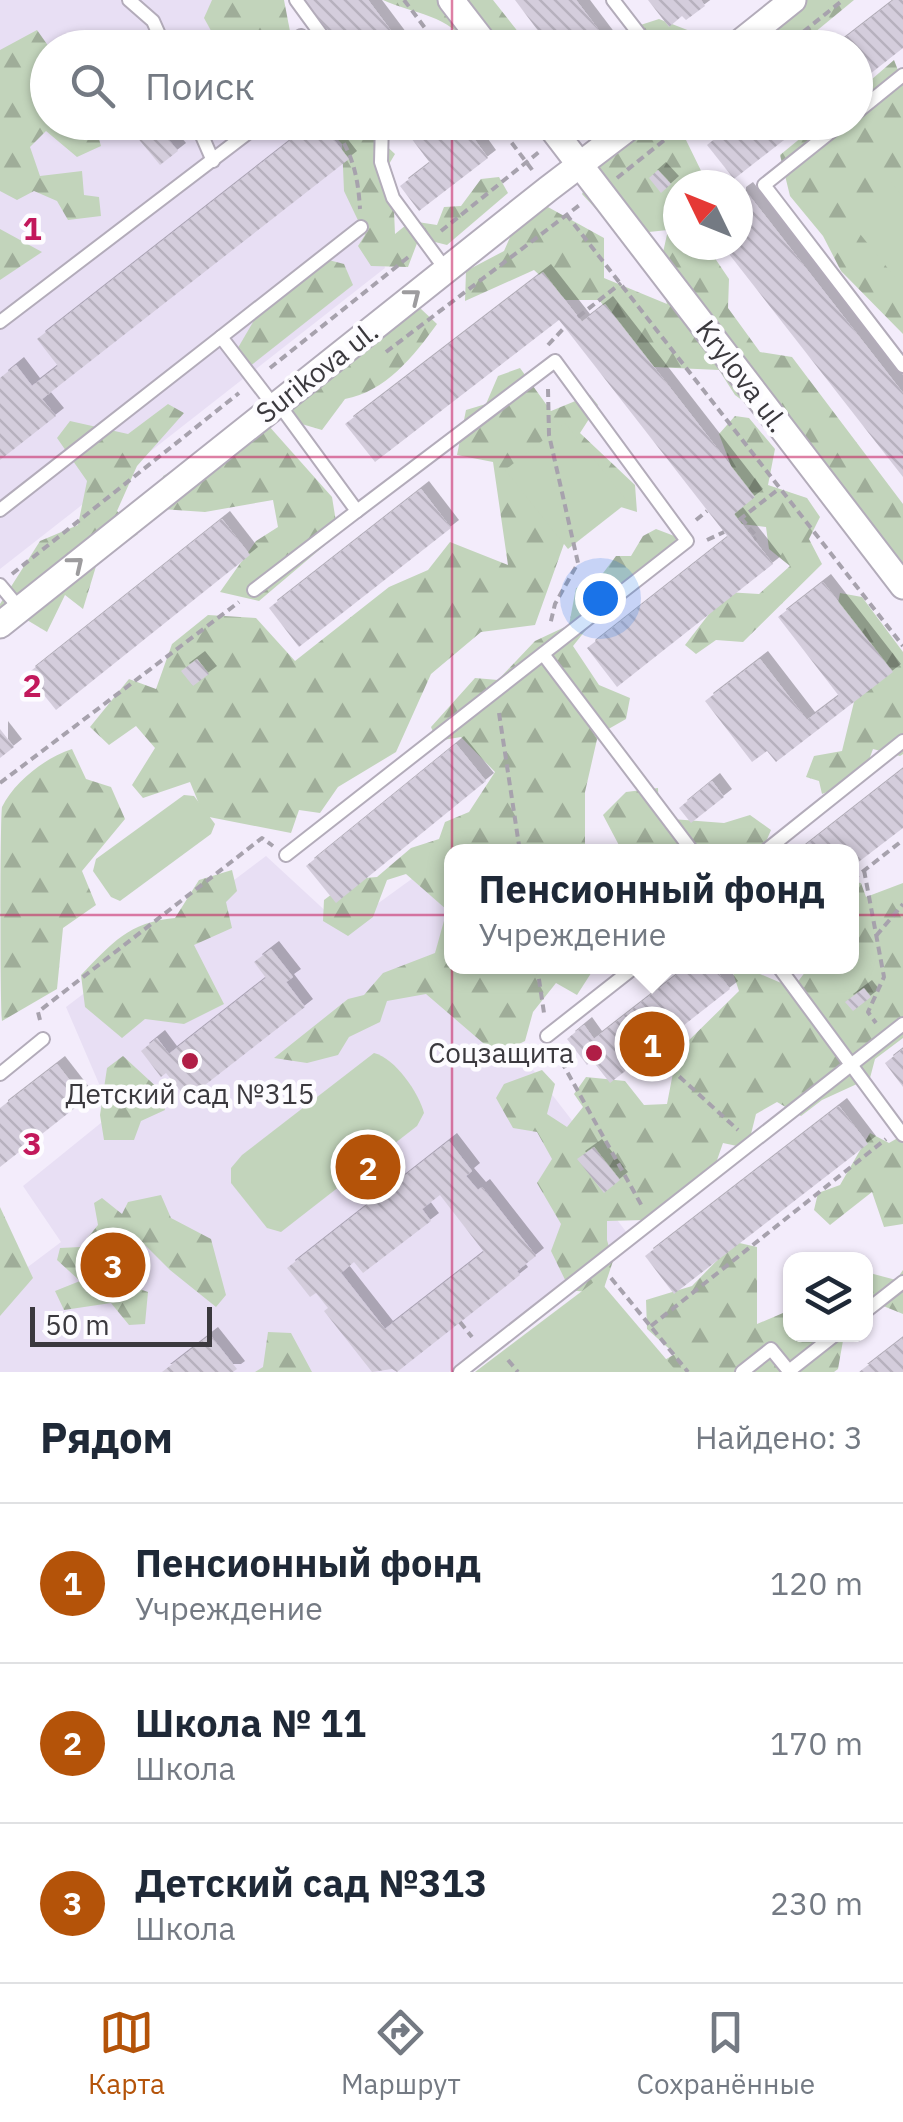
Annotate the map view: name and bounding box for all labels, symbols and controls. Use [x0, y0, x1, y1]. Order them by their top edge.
search box [30, 30, 873, 140]
icon: search [65, 58, 120, 113]
text: Поиск [145, 61, 255, 110]
north arrow [663, 170, 753, 260]
text: 1 [22, 207, 42, 249]
one-way arrow [401, 290, 419, 308]
street label: Surikova ul. [248, 312, 385, 431]
street label: Krylova ul. [688, 312, 797, 439]
one-way arrow [65, 558, 83, 576]
your location [575, 573, 626, 624]
text: 2 [22, 664, 42, 706]
popup [444, 844, 859, 974]
text: Пенсионный фонд [479, 864, 824, 913]
text: Учреждение [479, 913, 666, 955]
pin: 1 [620, 1006, 684, 1082]
place label: Соцзащита [428, 1034, 574, 1071]
marker: Соцзащита [583, 1042, 605, 1064]
marker: Детский сад №315 [179, 1050, 201, 1072]
place label: Детский сад №315 [65, 1075, 315, 1112]
text: 3 [22, 1122, 42, 1164]
pin: 2 [336, 1130, 400, 1204]
pin: 3 [80, 1228, 146, 1302]
map controls [783, 1252, 873, 1342]
button: layers [783, 1252, 873, 1342]
scale bar [30, 1302, 212, 1346]
text: 50 m [45, 1306, 110, 1343]
text: Рядом [40, 1410, 173, 1465]
text: Найдено: 3 [695, 1416, 863, 1458]
text: Пенсионный фонд [135, 1538, 481, 1587]
text: 1 [63, 1562, 82, 1604]
text: 120 m [770, 1562, 863, 1604]
text: Учреждение [135, 1587, 323, 1629]
text: Школа № 11 [135, 1698, 366, 1747]
text: 2 [63, 1722, 82, 1764]
text: 170 m [770, 1722, 863, 1764]
text: Школа [135, 1747, 236, 1789]
text: Детский сад №313 [135, 1858, 487, 1907]
text: 3 [63, 1882, 82, 1924]
text: 230 m [770, 1882, 863, 1924]
text: Школа [135, 1907, 236, 1949]
tab: Карта [88, 2005, 165, 2102]
tab: Маршрут [341, 2005, 461, 2102]
tab: Сохранённые [637, 2005, 815, 2102]

